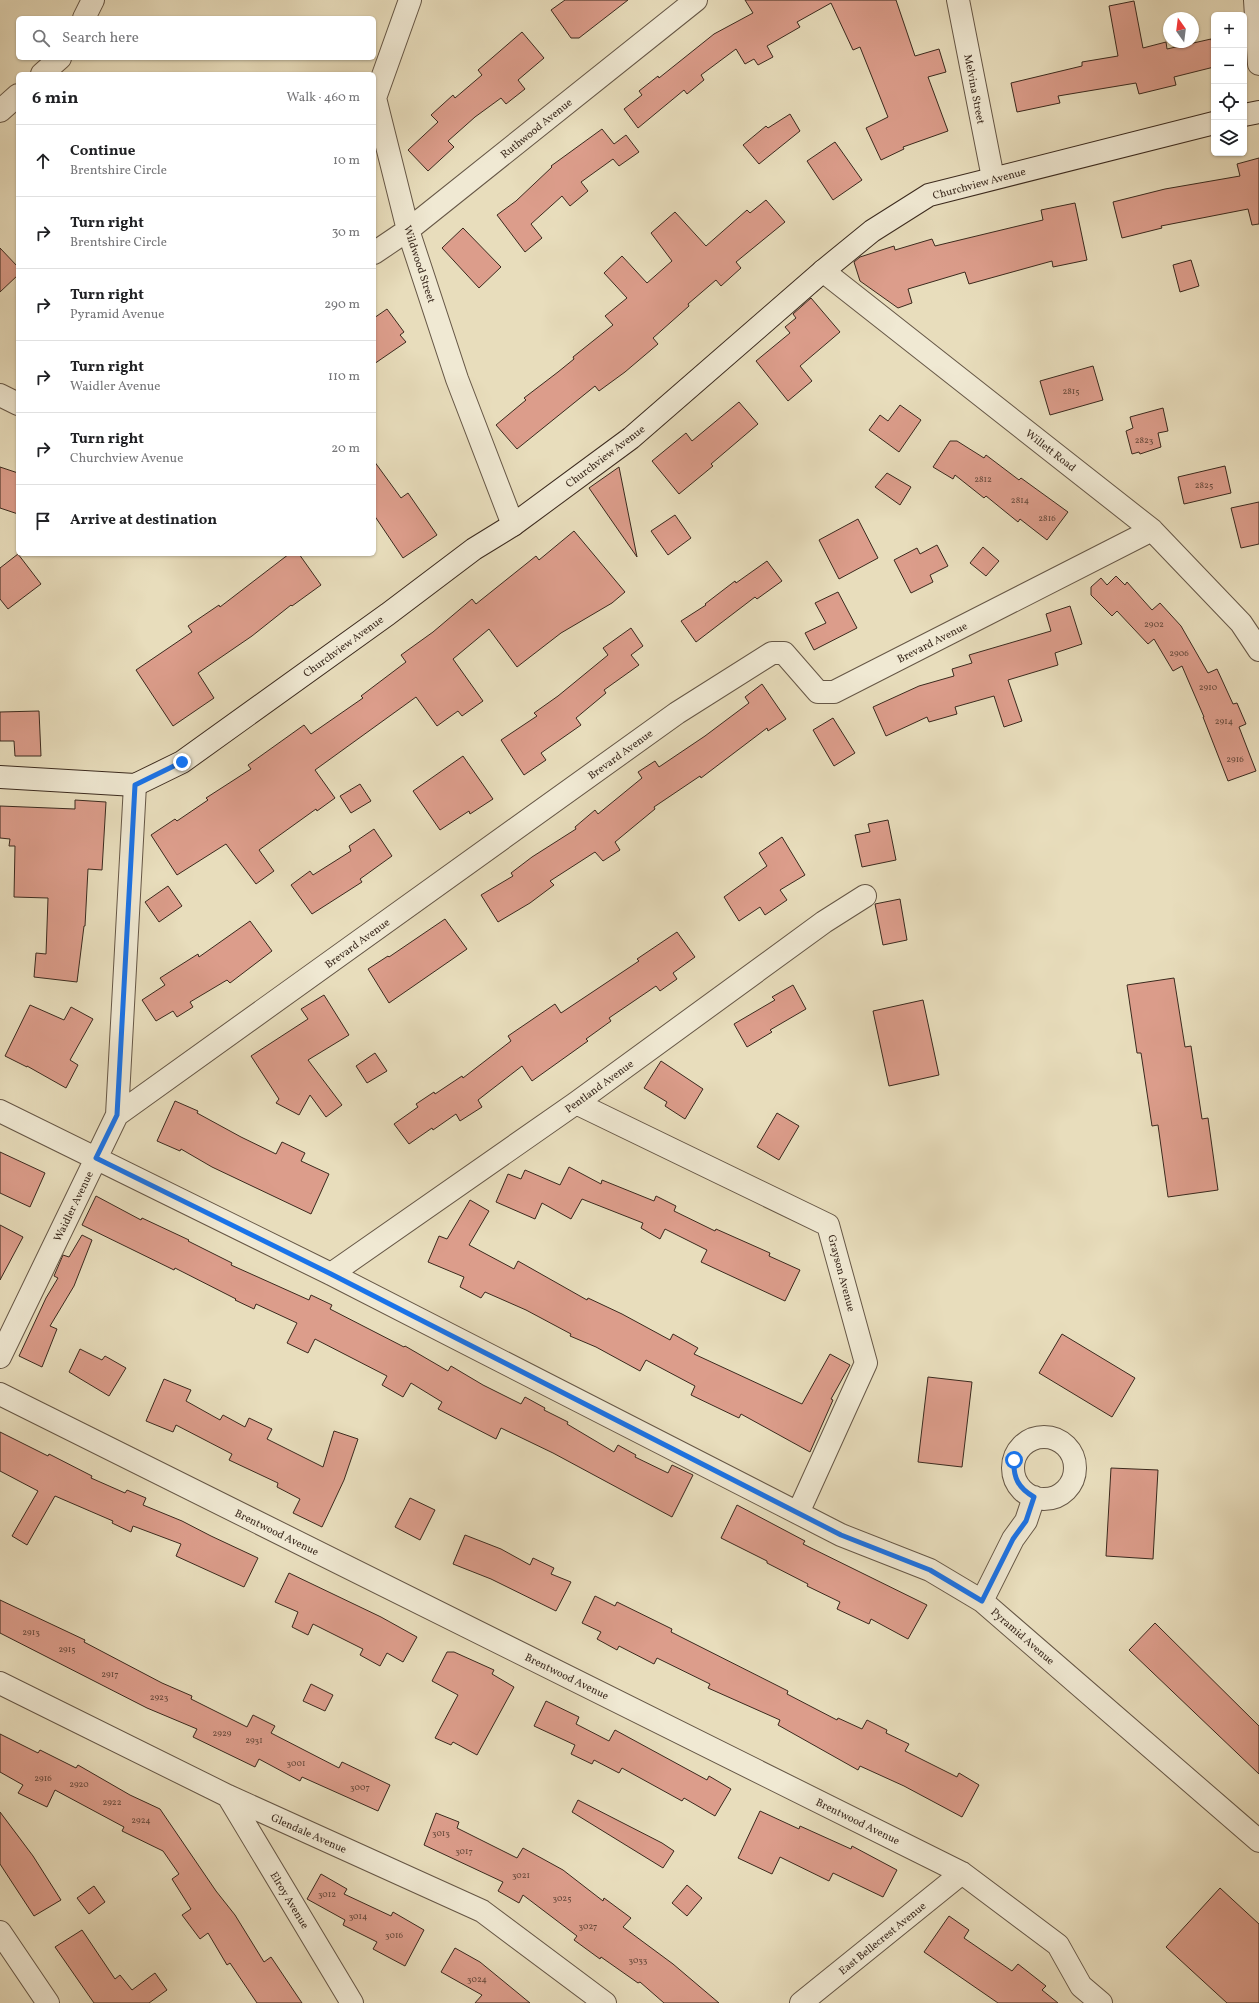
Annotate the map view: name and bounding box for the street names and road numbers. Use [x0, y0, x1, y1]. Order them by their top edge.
street label: Melvina Street [959, 53, 988, 126]
street label: Ruthwood Avenue [498, 96, 576, 163]
street label: Churchview Avenue [931, 165, 1028, 204]
street label: Wildwood Street [399, 224, 438, 305]
street label: Churchview Avenue [563, 422, 649, 492]
street label: Willett Road [1022, 427, 1079, 476]
street label: Churchview Avenue [301, 613, 387, 681]
street label: Brevard Avenue [895, 619, 970, 667]
street label: Brevard Avenue [585, 727, 656, 784]
street label: Brevard Avenue [322, 916, 393, 973]
street label: Pentland Avenue [562, 1057, 637, 1117]
street label: Waidler Avenue [51, 1169, 98, 1244]
street label: Grayson Avenue [823, 1233, 858, 1314]
street label: Brentwood Avenue [232, 1507, 321, 1560]
street label: Pyramid Avenue [987, 1605, 1057, 1669]
street label: Brentwood Avenue [522, 1651, 611, 1704]
street label: Brentwood Avenue [813, 1796, 902, 1849]
street label: Glendale Avenue [268, 1811, 349, 1858]
street label: Elroy Avenue [266, 1869, 312, 1932]
street label: East Bellecrest Avenue [836, 1899, 930, 1979]

